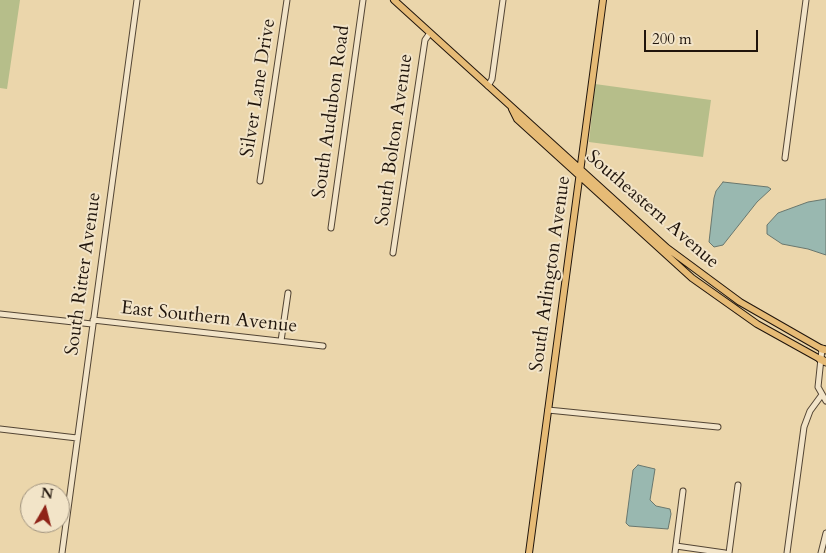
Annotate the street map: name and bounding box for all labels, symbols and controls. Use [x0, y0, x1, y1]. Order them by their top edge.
street label: Silver Lane Drive [237, 17, 281, 159]
scale bar [646, 20, 760, 52]
street label: South Audubon Road [309, 24, 355, 200]
text: 200 m [652, 29, 692, 49]
street label: South Bolton Avenue [372, 52, 418, 228]
street label: Southeastern Avenue [581, 146, 723, 274]
street label: South Arlington Avenue [526, 175, 576, 373]
street label: South Ritter Avenue [61, 191, 107, 357]
street label: East Southern Avenue [120, 297, 298, 339]
north arrow [20, 483, 70, 533]
text: N [40, 483, 54, 504]

